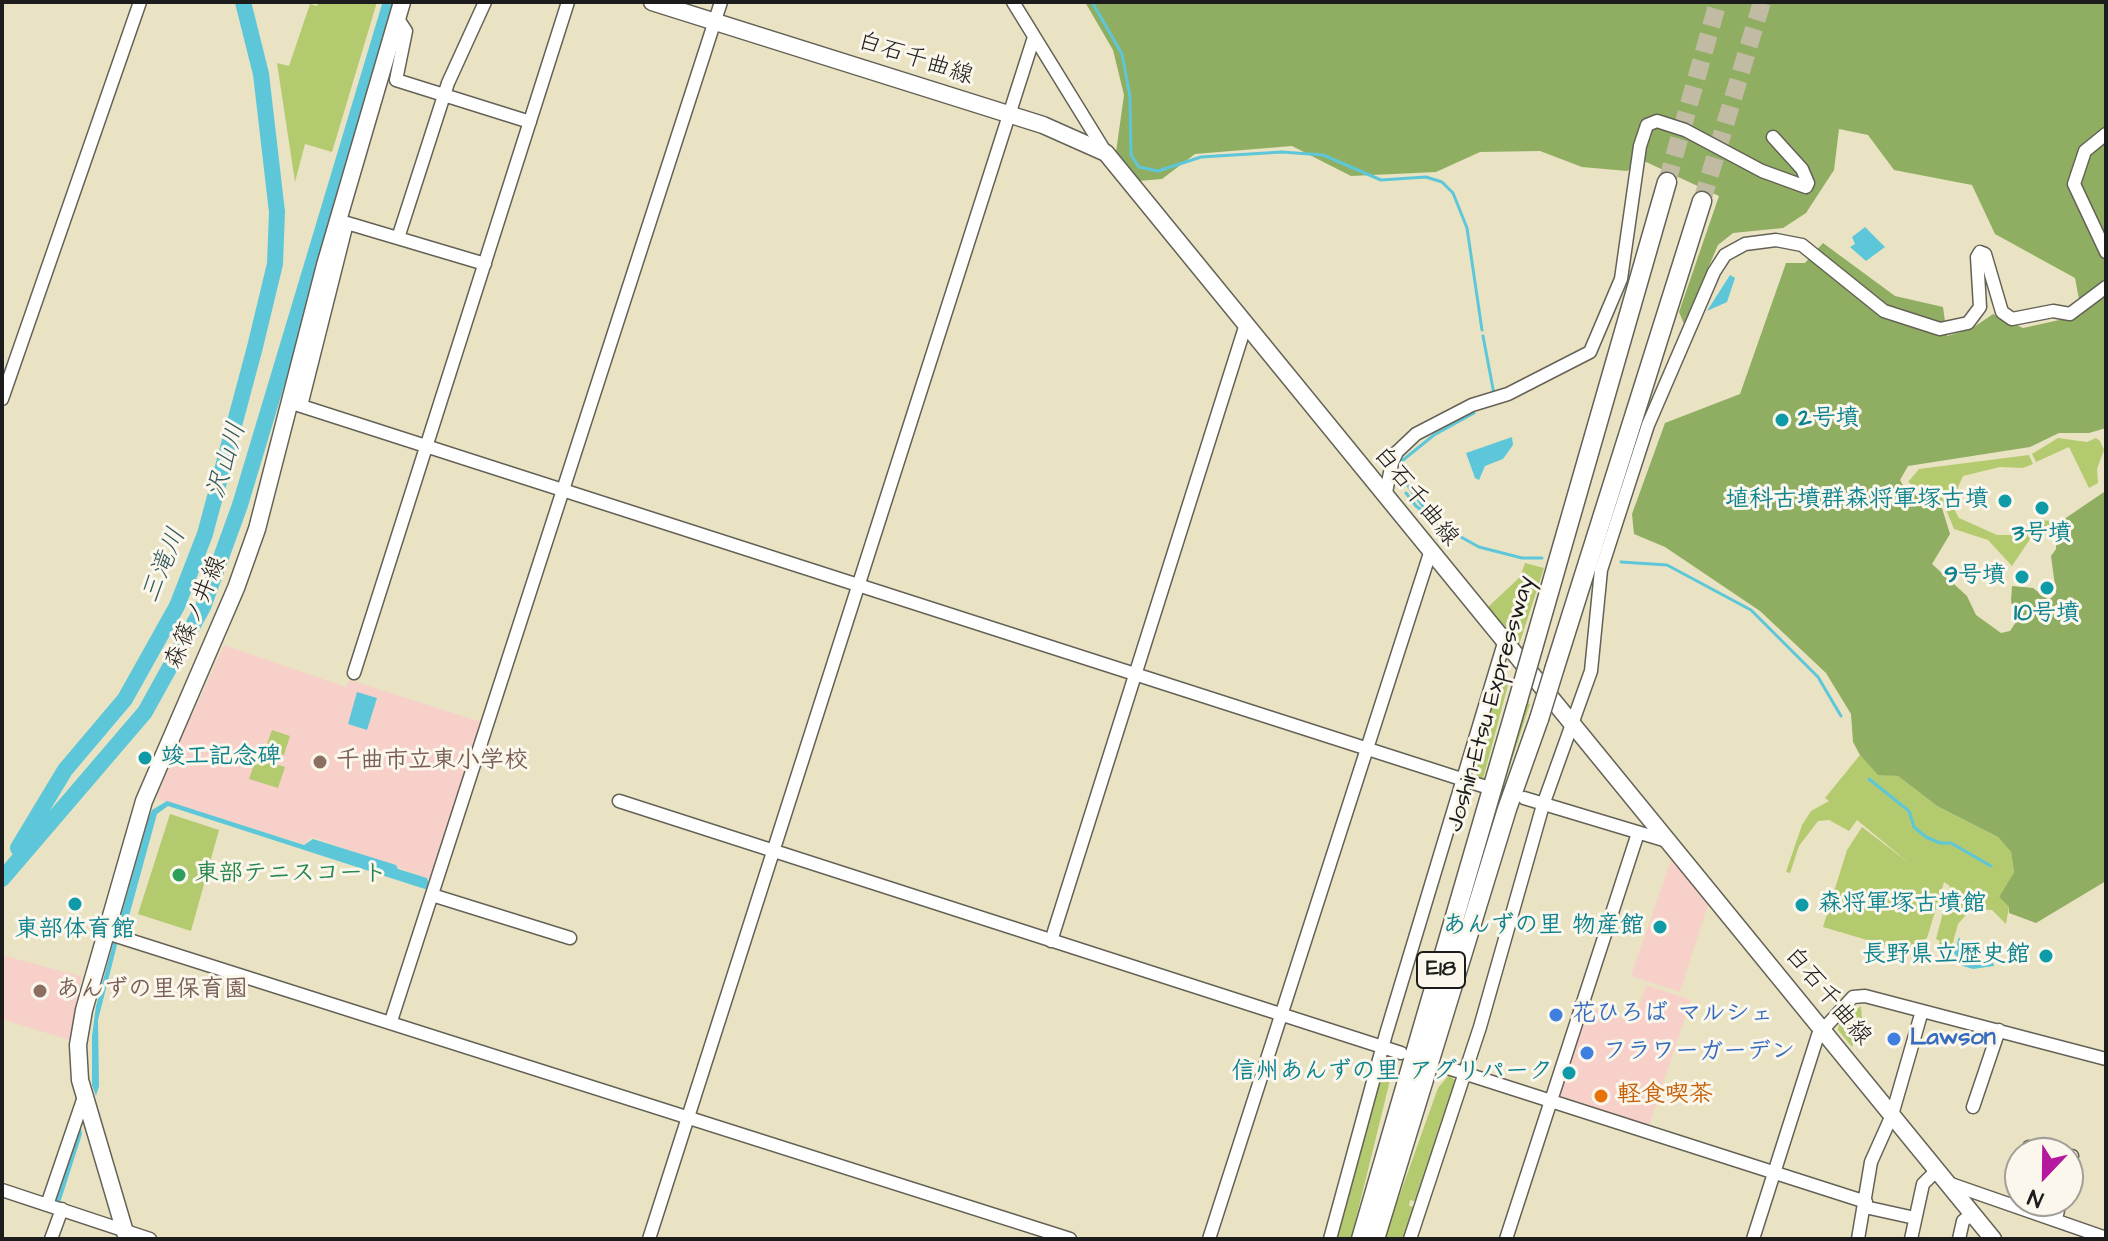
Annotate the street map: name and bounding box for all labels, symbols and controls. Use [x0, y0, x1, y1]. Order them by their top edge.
street label: 白石千曲線 [853, 28, 977, 92]
place label: 2号墳 [1798, 406, 1860, 434]
marker: 2号墳 [1773, 411, 1791, 429]
water label: 沢山川 [202, 419, 254, 503]
street label: 白石千曲線 [1366, 441, 1464, 553]
place label: 埴科古墳群森将軍塚古墳 [1725, 487, 1989, 515]
marker: 埴科古墳群森将軍塚古墳 [1996, 492, 2014, 510]
marker: 3号墳 [2033, 499, 2051, 517]
place label: 3号墳 [2012, 521, 2072, 549]
water label: 三滝川 [136, 524, 194, 608]
street label: 森篠ノ井線 [160, 552, 234, 674]
place label: 9号墳 [1944, 563, 2006, 591]
marker: 9号墳 [2013, 568, 2031, 586]
street label: Joshin-Etsu Expressway [1442, 573, 1542, 835]
marker: 10号墳 [2038, 579, 2056, 597]
place label: 10号墳 [2014, 601, 2080, 629]
place label: 竣工記念碑 [161, 744, 281, 772]
place label: 千曲市立東小学校 [336, 748, 528, 776]
marker: 竣工記念碑 [136, 749, 154, 767]
marker: 千曲市立東小学校 [311, 753, 329, 771]
place label: 東部テニスコート [195, 861, 387, 889]
marker: 東部テニスコート [170, 866, 188, 884]
place label: 森将軍塚古墳館 [1818, 891, 1986, 919]
marker: 東部体育館 [66, 895, 84, 913]
marker: 森将軍塚古墳館 [1793, 896, 1811, 914]
place label: あんずの里 物産館 [1442, 913, 1644, 941]
place label: 東部体育館 [15, 917, 135, 945]
marker: あんずの里 物産館 [1651, 918, 1669, 936]
street label: 白石千曲線 [1777, 942, 1877, 1052]
place label: 長野県立歴史館 [1862, 942, 2030, 970]
marker: 長野県立歴史館 [2037, 947, 2055, 965]
road number: E18 [1417, 952, 1465, 988]
place label: あんずの里保育園 [56, 977, 248, 1005]
marker: あんずの里保育園 [31, 982, 49, 1000]
place label: 花ひろば マルシェ [1572, 1001, 1774, 1029]
marker: 花ひろば マルシェ [1547, 1006, 1565, 1024]
place label: Lawson [1910, 1025, 1996, 1053]
marker: Lawson [1885, 1030, 1903, 1048]
place label: フラワーガーデン [1603, 1039, 1795, 1067]
marker: フラワーガーデン [1578, 1044, 1596, 1062]
place label: 信州あんずの里 アグリパーク [1231, 1059, 1553, 1087]
marker: 信州あんずの里 アグリパーク [1560, 1064, 1578, 1082]
place label: 軽食喫茶 [1617, 1082, 1713, 1110]
marker: 軽食喫茶 [1592, 1087, 1610, 1105]
north arrow [2004, 1137, 2084, 1217]
text: N [2023, 1181, 2048, 1215]

